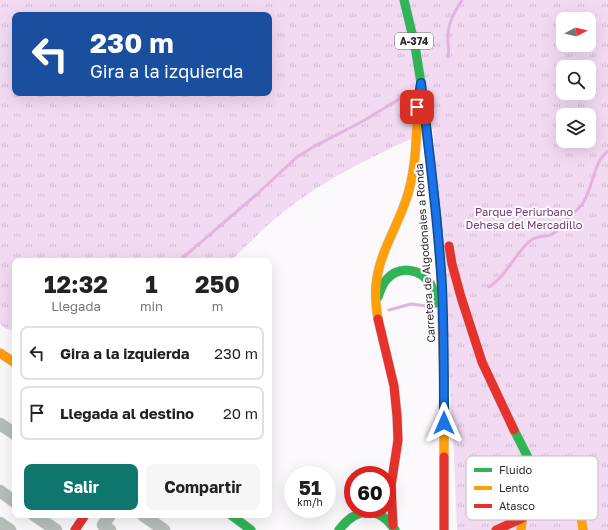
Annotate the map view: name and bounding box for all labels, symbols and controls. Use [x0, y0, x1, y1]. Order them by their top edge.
north arrow [556, 12, 596, 52]
map controls [556, 12, 596, 148]
text: 230 m [90, 26, 174, 59]
icon: left [24, 28, 76, 80]
road number: A-374 [395, 33, 433, 49]
text: Gira a la izquierda [90, 60, 243, 82]
button: search [556, 60, 596, 100]
pin [400, 90, 434, 124]
icon: arrive [406, 96, 428, 118]
button: layers [556, 108, 596, 148]
street label: Carretera de Algodonales a Ronda [412, 163, 437, 343]
park label: Parque Periurbano Dehesa del Mercadillo [466, 205, 583, 231]
text: 12:32 [44, 269, 108, 298]
text: 1 [145, 269, 158, 298]
text: 250 [195, 269, 240, 298]
text: Llegada [51, 298, 101, 314]
text: min [140, 298, 163, 314]
text: m [212, 298, 223, 314]
icon: left [26, 342, 48, 364]
text: Gira a la izquierda [60, 344, 190, 362]
text: 230 m [214, 344, 258, 362]
icon: arrive [26, 402, 48, 424]
position arrow [423, 402, 465, 444]
text: Llegada al destino [60, 404, 194, 422]
text: 20 m [223, 404, 258, 422]
legend [466, 456, 598, 520]
text: Fluido [499, 463, 532, 476]
button: Salir [24, 464, 138, 510]
button: Compartir [146, 464, 260, 510]
speed limit sign: 60 [344, 466, 396, 518]
text: 51 [299, 475, 321, 499]
text: Lento [499, 481, 530, 494]
text: km/h [297, 496, 323, 508]
text: Atasco [499, 499, 535, 512]

